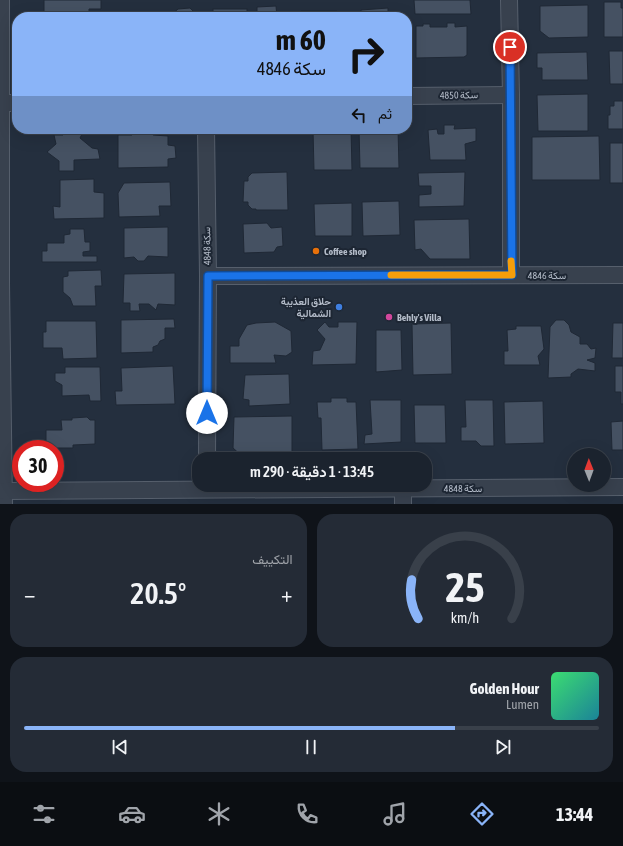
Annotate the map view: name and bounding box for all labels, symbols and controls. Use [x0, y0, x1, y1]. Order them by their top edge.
text: 60 m [276, 24, 326, 56]
icon: right [340, 28, 392, 80]
pin [493, 30, 527, 64]
icon: arrive [499, 36, 521, 58]
text: سكة 4846 [257, 58, 326, 79]
street label: سكة 4850 [440, 89, 478, 101]
icon: left [348, 104, 370, 126]
text: ثم [378, 105, 392, 122]
street label: سكة 4848 [201, 227, 213, 265]
marker: Coffee shop [311, 246, 321, 256]
place label: Coffee shop [324, 246, 367, 257]
street label: سكة 4846 [528, 270, 566, 281]
place label: حلاق العذيبة الشمالية [281, 296, 331, 320]
marker: حلاق العذيبة الشمالية [334, 302, 344, 312]
marker: Behly's Villa [384, 312, 394, 322]
place label: Behly's Villa [397, 312, 442, 323]
position arrow [186, 392, 228, 434]
speed limit sign: 30 [12, 440, 64, 492]
north arrow [567, 448, 611, 492]
map controls [567, 448, 611, 492]
text: 13:45 · 1 دقيقة · 290 m [250, 463, 374, 480]
street label: سكة 4848 [444, 483, 482, 494]
text: التكييف [252, 552, 293, 567]
text: 25 [445, 562, 484, 610]
text: 20.5° [130, 576, 186, 610]
text: − [24, 581, 35, 607]
text: + [281, 581, 292, 607]
text: km/h [451, 609, 479, 625]
text: Golden Hour [469, 680, 539, 697]
text: Lumen [506, 697, 539, 712]
icon: previous [109, 736, 131, 758]
icon: pause [300, 736, 322, 758]
icon: next [492, 736, 514, 758]
icon: filters [30, 800, 58, 828]
icon: car [118, 800, 146, 828]
icon: climate [205, 800, 233, 828]
icon: phone [293, 800, 321, 828]
icon: music [381, 800, 409, 828]
icon: directions [468, 800, 496, 828]
text: 13:44 [556, 804, 593, 825]

